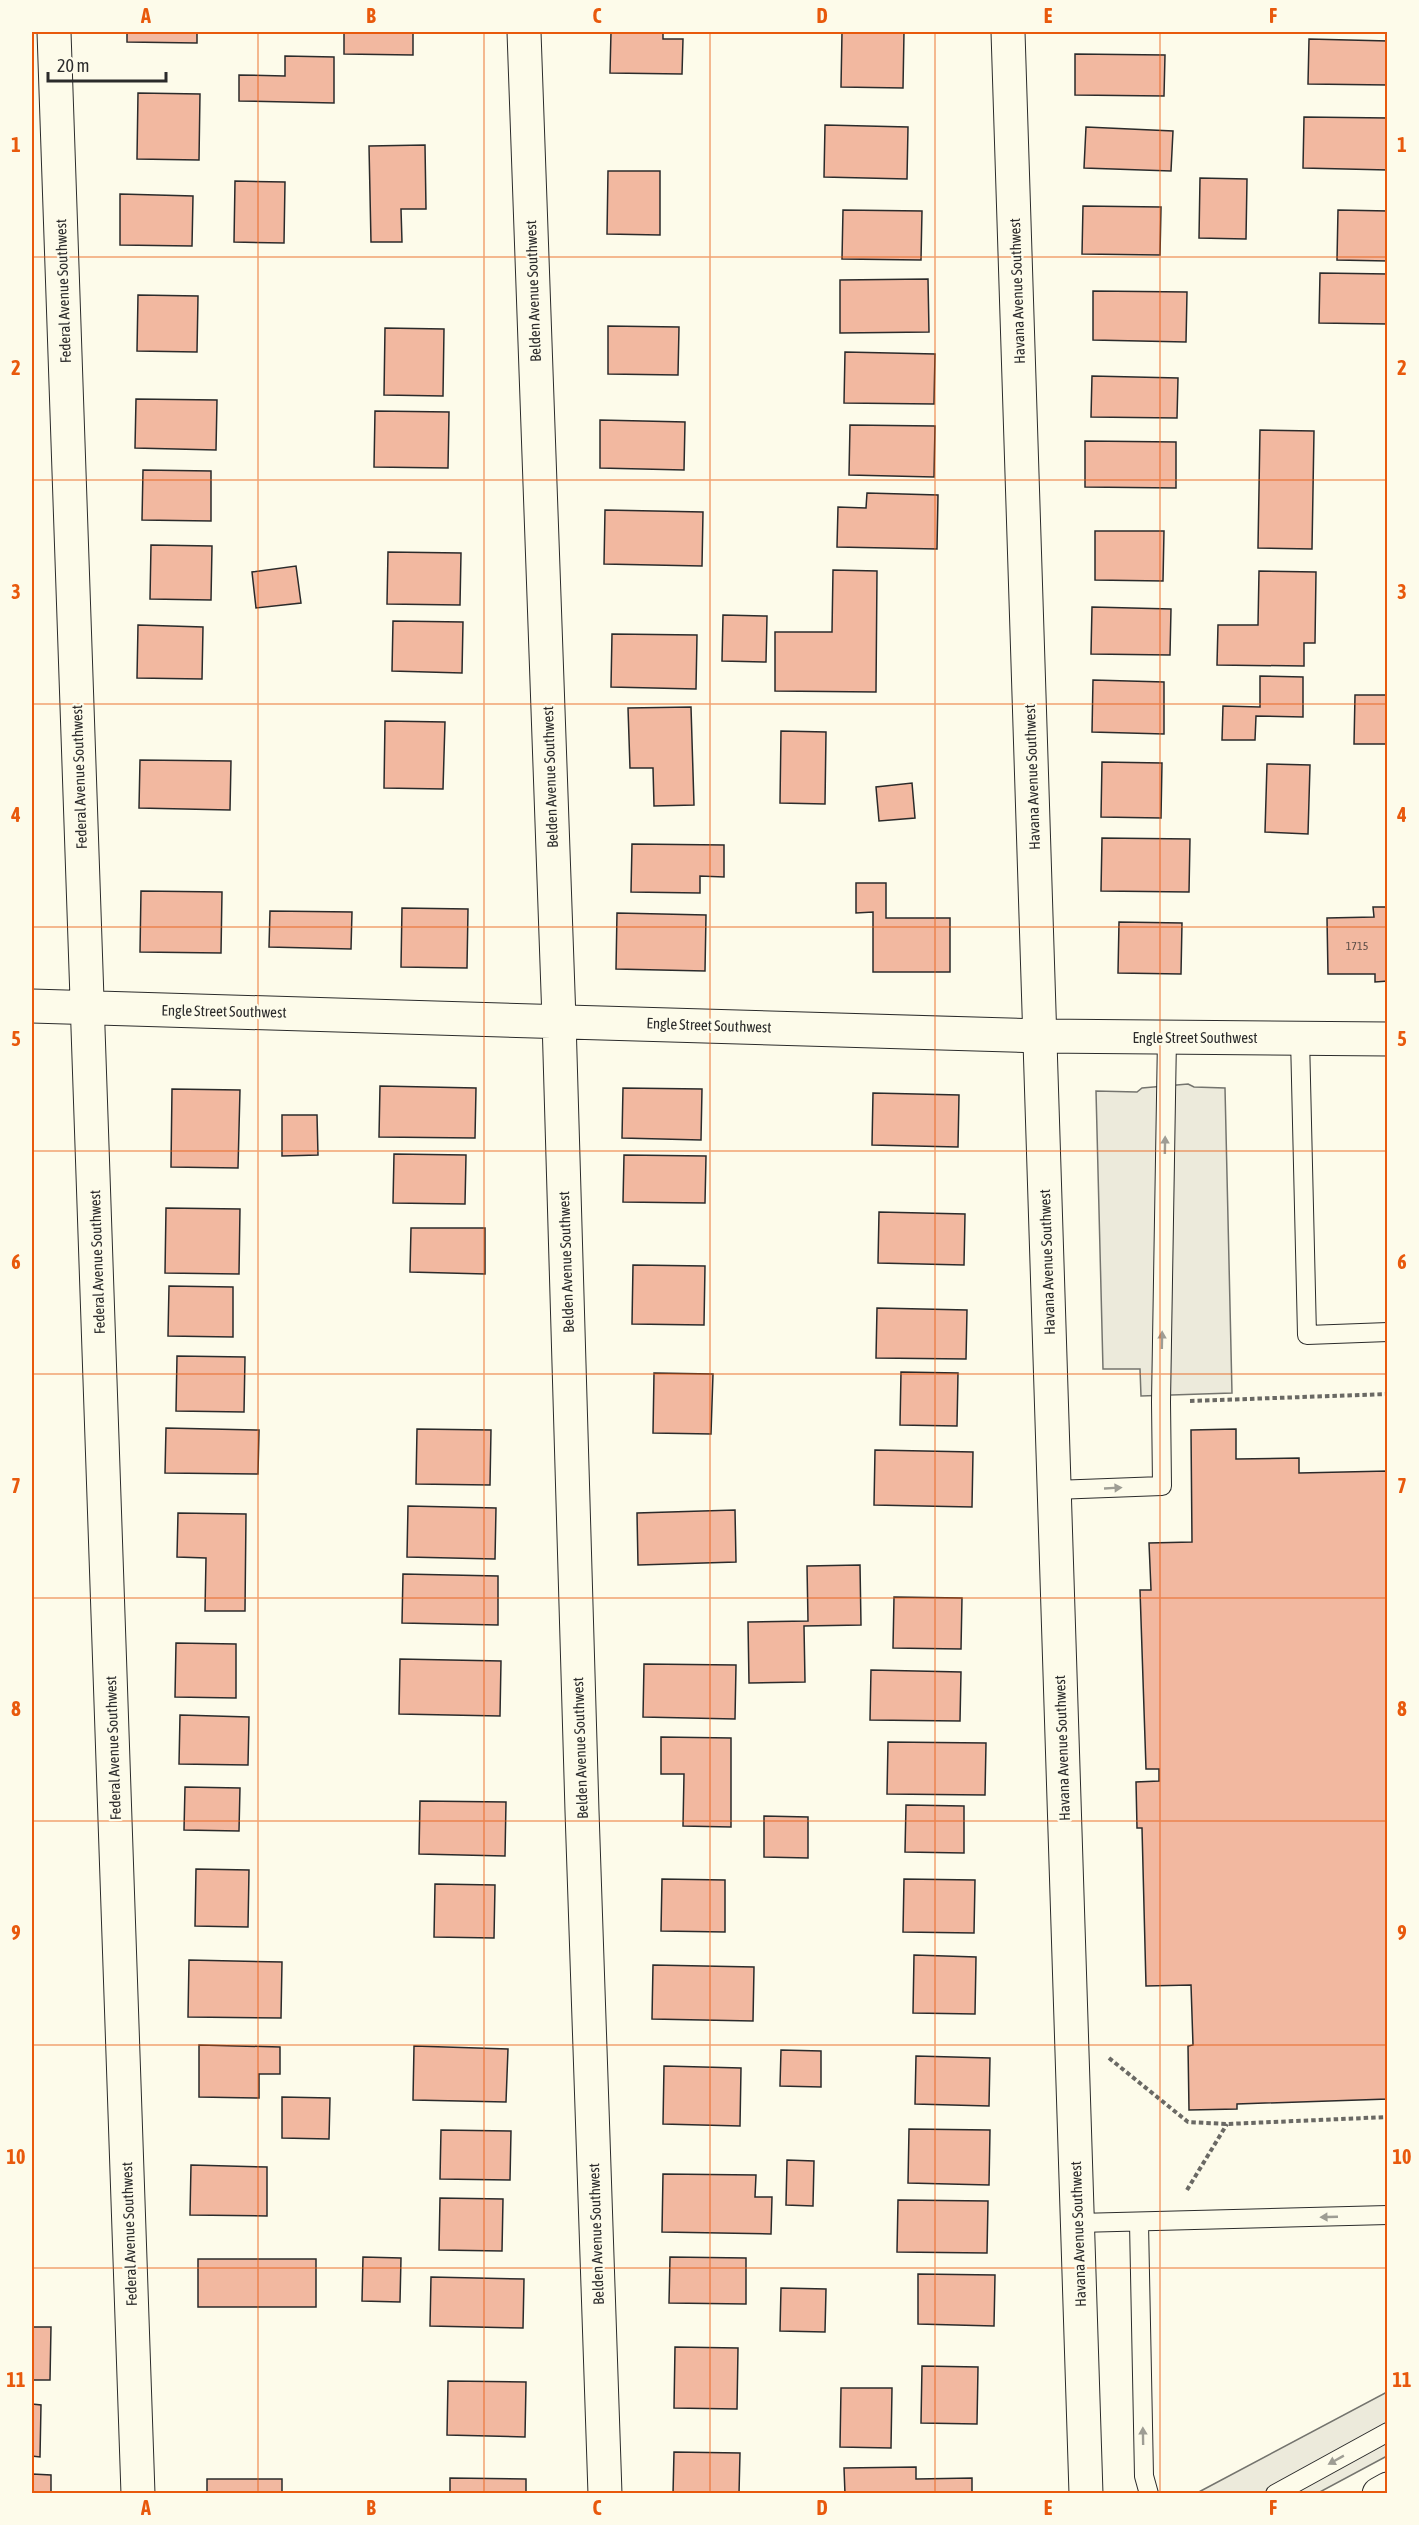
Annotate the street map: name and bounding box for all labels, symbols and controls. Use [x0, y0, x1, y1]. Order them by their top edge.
text: A [140, 4, 151, 27]
text: B [366, 4, 376, 27]
text: C [593, 4, 602, 27]
text: D [816, 4, 828, 27]
text: E [1044, 4, 1053, 27]
text: F [1269, 4, 1277, 27]
scale bar [48, 45, 166, 83]
text: 20 m [57, 55, 89, 76]
text: 1 [11, 133, 21, 156]
text: 1 [1397, 133, 1407, 156]
street label: Federal Avenue Southwest [52, 218, 74, 364]
street label: Havana Avenue Southwest [1006, 218, 1028, 364]
street label: Belden Avenue Southwest [522, 220, 544, 362]
text: 2 [11, 356, 21, 379]
text: 2 [1397, 356, 1407, 379]
text: 3 [11, 580, 21, 603]
text: 3 [1397, 580, 1407, 603]
street label: Federal Avenue Southwest [68, 704, 90, 850]
street label: Havana Avenue Southwest [1021, 704, 1043, 850]
street label: Belden Avenue Southwest [539, 706, 561, 848]
text: 4 [10, 803, 21, 826]
text: 4 [1396, 803, 1407, 826]
house number: 1715 [1346, 939, 1368, 953]
street label: Engle Street Southwest [161, 1001, 287, 1021]
street label: Engle Street Southwest [646, 1014, 772, 1036]
text: 5 [11, 1027, 21, 1050]
text: 5 [1397, 1027, 1407, 1050]
street label: Engle Street Southwest [1132, 1029, 1258, 1046]
one-way arrow [1160, 1135, 1170, 1154]
street label: Federal Avenue Southwest [86, 1189, 108, 1335]
street label: Havana Avenue Southwest [1036, 1189, 1058, 1335]
street label: Belden Avenue Southwest [555, 1191, 577, 1333]
text: 6 [11, 1250, 21, 1273]
text: 6 [1397, 1250, 1407, 1273]
one-way arrow [1157, 1330, 1166, 1349]
text: 7 [11, 1474, 21, 1497]
text: 7 [1397, 1474, 1407, 1497]
one-way arrow [1103, 1483, 1122, 1492]
street label: Federal Avenue Southwest [102, 1675, 124, 1821]
street label: Havana Avenue Southwest [1051, 1675, 1073, 1821]
street label: Belden Avenue Southwest [569, 1677, 591, 1819]
text: 8 [11, 1697, 21, 1720]
text: 8 [1397, 1697, 1407, 1720]
text: 9 [11, 1921, 21, 1944]
text: 9 [1397, 1921, 1407, 1944]
text: 10 [7, 2145, 25, 2168]
text: 10 [1393, 2145, 1411, 2168]
street label: Federal Avenue Southwest [118, 2161, 140, 2307]
street label: Havana Avenue Southwest [1067, 2161, 1089, 2307]
street label: Belden Avenue Southwest [585, 2163, 607, 2305]
one-way arrow [1320, 2213, 1339, 2222]
text: 11 [7, 2368, 25, 2391]
text: 11 [1393, 2368, 1411, 2391]
one-way arrow [1138, 2426, 1148, 2445]
one-way arrow [1327, 2455, 1344, 2465]
text: A [140, 2496, 151, 2519]
text: B [366, 2496, 376, 2519]
text: C [593, 2496, 602, 2519]
text: D [816, 2496, 828, 2519]
text: E [1044, 2496, 1053, 2519]
text: F [1269, 2496, 1277, 2519]

